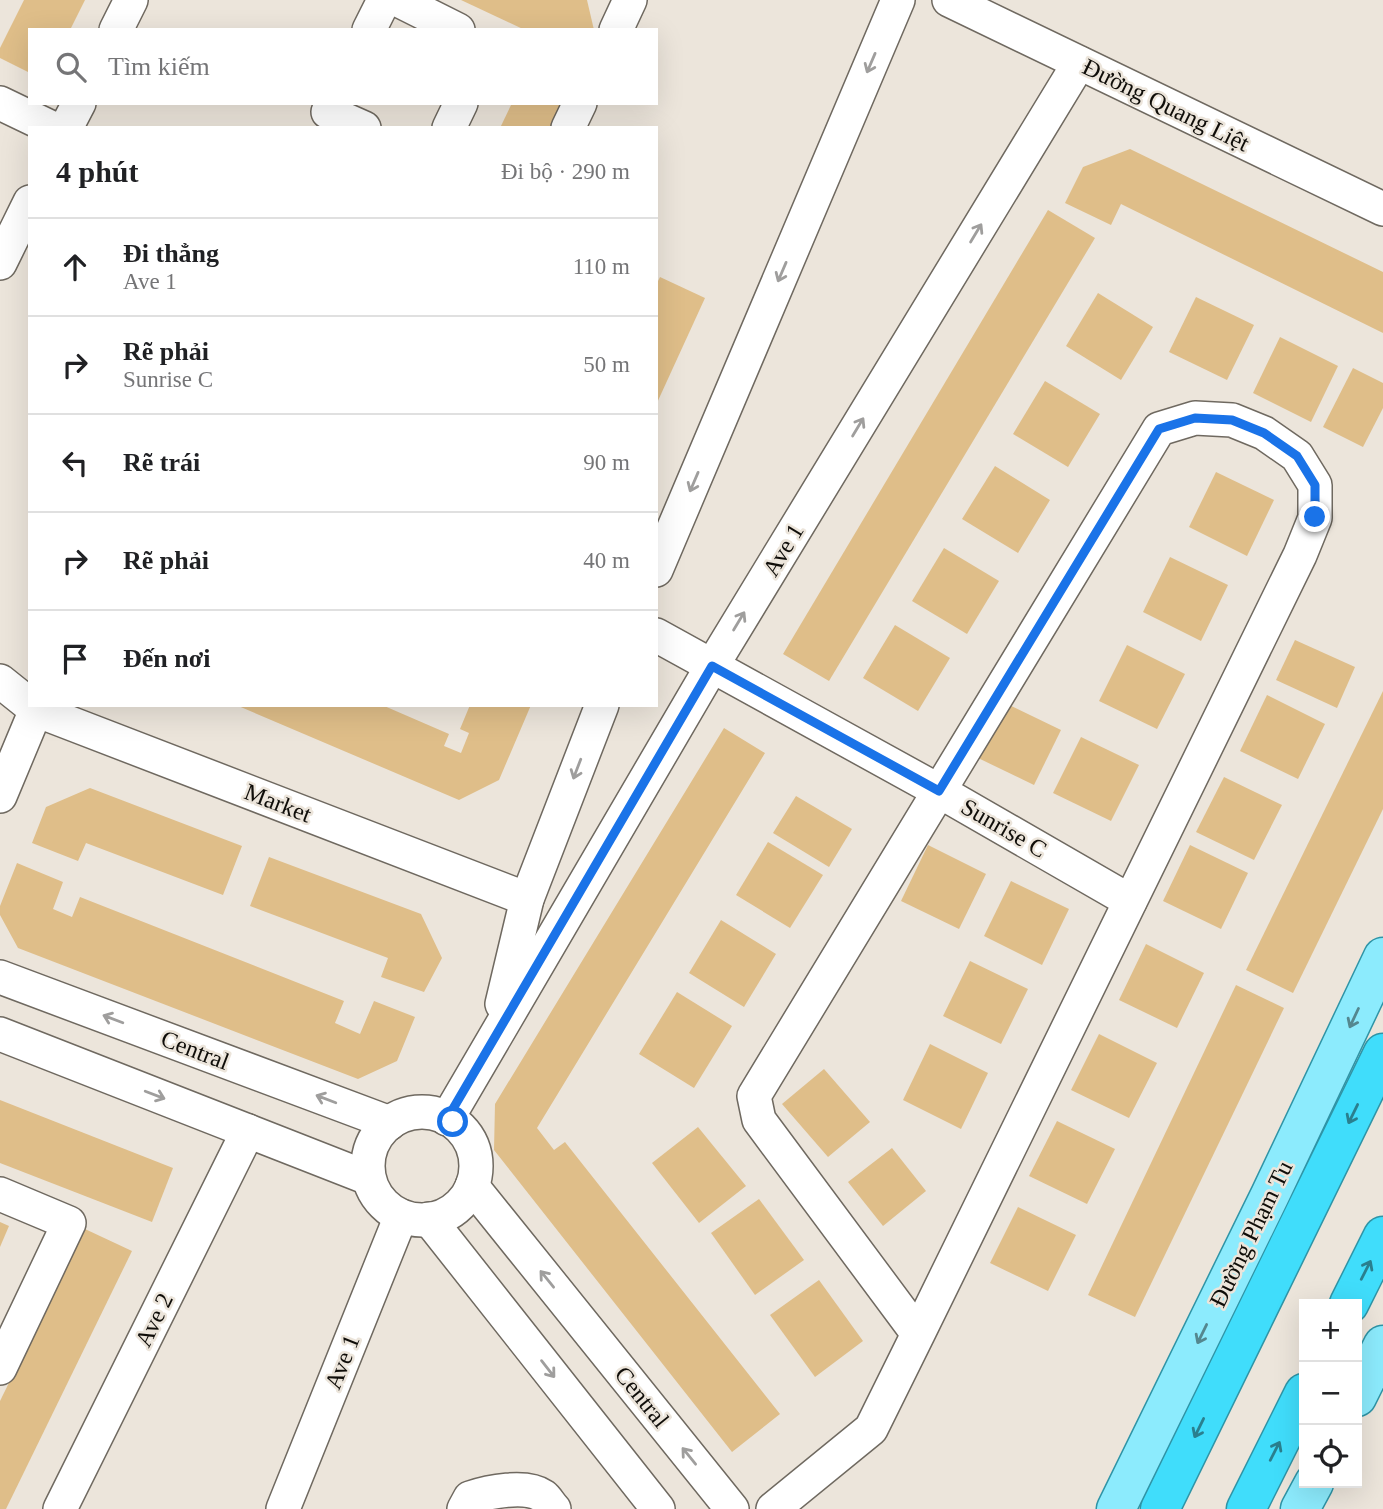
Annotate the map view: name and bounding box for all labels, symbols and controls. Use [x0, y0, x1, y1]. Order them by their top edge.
search box [28, 28, 658, 105]
icon: search [52, 48, 90, 86]
text: Tìm kiếm [108, 52, 210, 81]
one-way arrow [864, 52, 877, 73]
street label: Đường Quang Liệt [1079, 53, 1254, 157]
text: 4 phút [56, 155, 139, 188]
text: Đi bộ · 290 m [501, 159, 630, 184]
one-way arrow [969, 223, 983, 243]
text: Đi thẳng [123, 239, 219, 268]
icon: ahead [56, 248, 94, 286]
text: 110 m [573, 254, 630, 279]
one-way arrow [775, 261, 788, 283]
text: Ave 1 [123, 269, 177, 294]
text: Rẽ phải [123, 337, 209, 366]
icon: right [56, 346, 94, 384]
text: 50 m [583, 352, 630, 377]
text: Sunrise C [123, 367, 213, 392]
one-way arrow [851, 418, 865, 438]
icon: left [56, 444, 94, 482]
text: Rẽ trái [123, 448, 200, 477]
text: 90 m [583, 450, 630, 475]
one-way arrow [686, 471, 699, 492]
route end [1299, 501, 1330, 532]
street label: Ave 1 [757, 519, 809, 581]
icon: right [56, 542, 94, 580]
text: Rẽ phải [123, 546, 209, 575]
text: 40 m [583, 548, 630, 573]
one-way arrow [733, 612, 747, 632]
icon: arrive [56, 640, 94, 678]
text: Đến nơi [123, 644, 210, 673]
one-way arrow [570, 757, 583, 779]
street label: Market [241, 778, 315, 828]
street label: Sunrise C [957, 793, 1051, 863]
one-way arrow [1347, 1007, 1360, 1029]
one-way arrow [102, 1012, 124, 1025]
street label: Central [157, 1025, 233, 1075]
one-way arrow [143, 1089, 165, 1102]
one-way arrow [315, 1092, 337, 1105]
one-way arrow [1346, 1103, 1359, 1124]
route start [437, 1106, 468, 1137]
street label: Đường Phạm Tu [1204, 1157, 1298, 1311]
one-way arrow [1359, 1260, 1373, 1281]
one-way arrow [539, 1270, 554, 1288]
street label: Ave 2 [130, 1289, 178, 1351]
map controls [1299, 1299, 1362, 1488]
button: + [1299, 1299, 1362, 1362]
one-way arrow [1194, 1323, 1208, 1344]
street label: Ave 1 [319, 1331, 365, 1393]
one-way arrow [540, 1359, 555, 1377]
street label: Central [610, 1361, 675, 1433]
button: − [1299, 1362, 1362, 1425]
one-way arrow [1192, 1417, 1205, 1438]
button: locate [1299, 1425, 1362, 1488]
one-way arrow [1269, 1441, 1283, 1462]
one-way arrow [682, 1447, 697, 1465]

